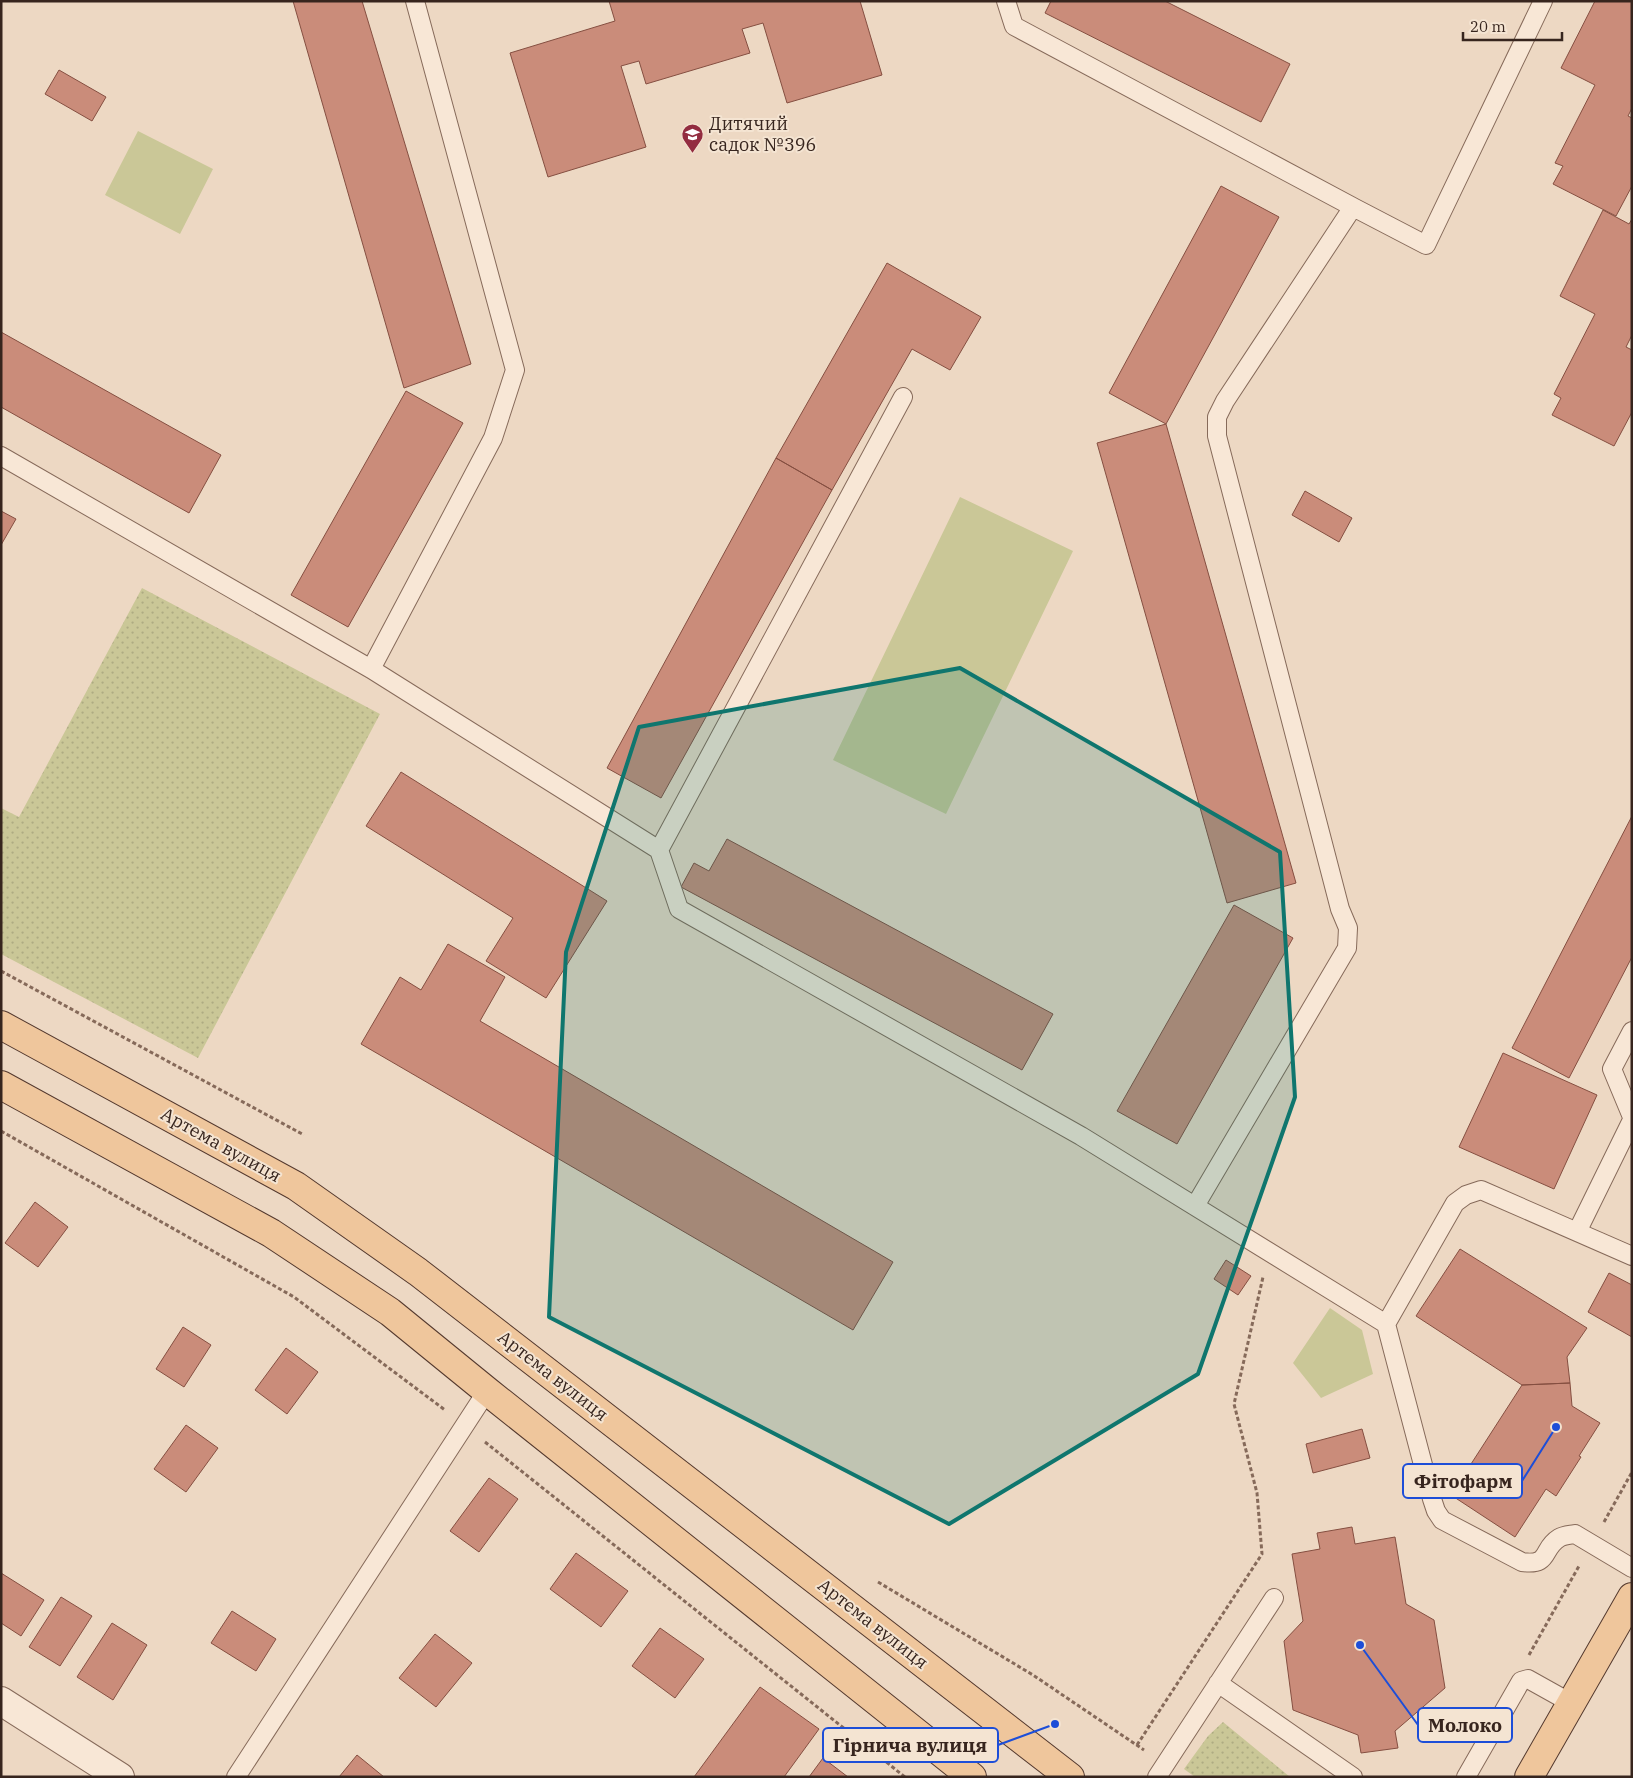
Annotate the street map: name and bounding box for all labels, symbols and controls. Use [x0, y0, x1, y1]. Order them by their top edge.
scale bar [1463, 10, 1562, 42]
text: 20 m [1470, 17, 1506, 36]
place label: Дитячий садок №396 [709, 112, 816, 156]
school or university icon: Дитячий садок №396 [681, 122, 705, 153]
street label: Артема вулиця [157, 1102, 285, 1187]
street label: Артема вулиця [494, 1325, 613, 1426]
callout: Фітофарм [1403, 1464, 1522, 1498]
text: Фітофарм [1414, 1469, 1512, 1493]
street label: Артема вулиця [814, 1573, 933, 1674]
callout: Молоко [1418, 1708, 1512, 1742]
text: Молоко [1428, 1713, 1502, 1737]
callout: Гірнича вулиця [823, 1728, 998, 1762]
text: Гірнича вулиця [833, 1733, 987, 1757]

